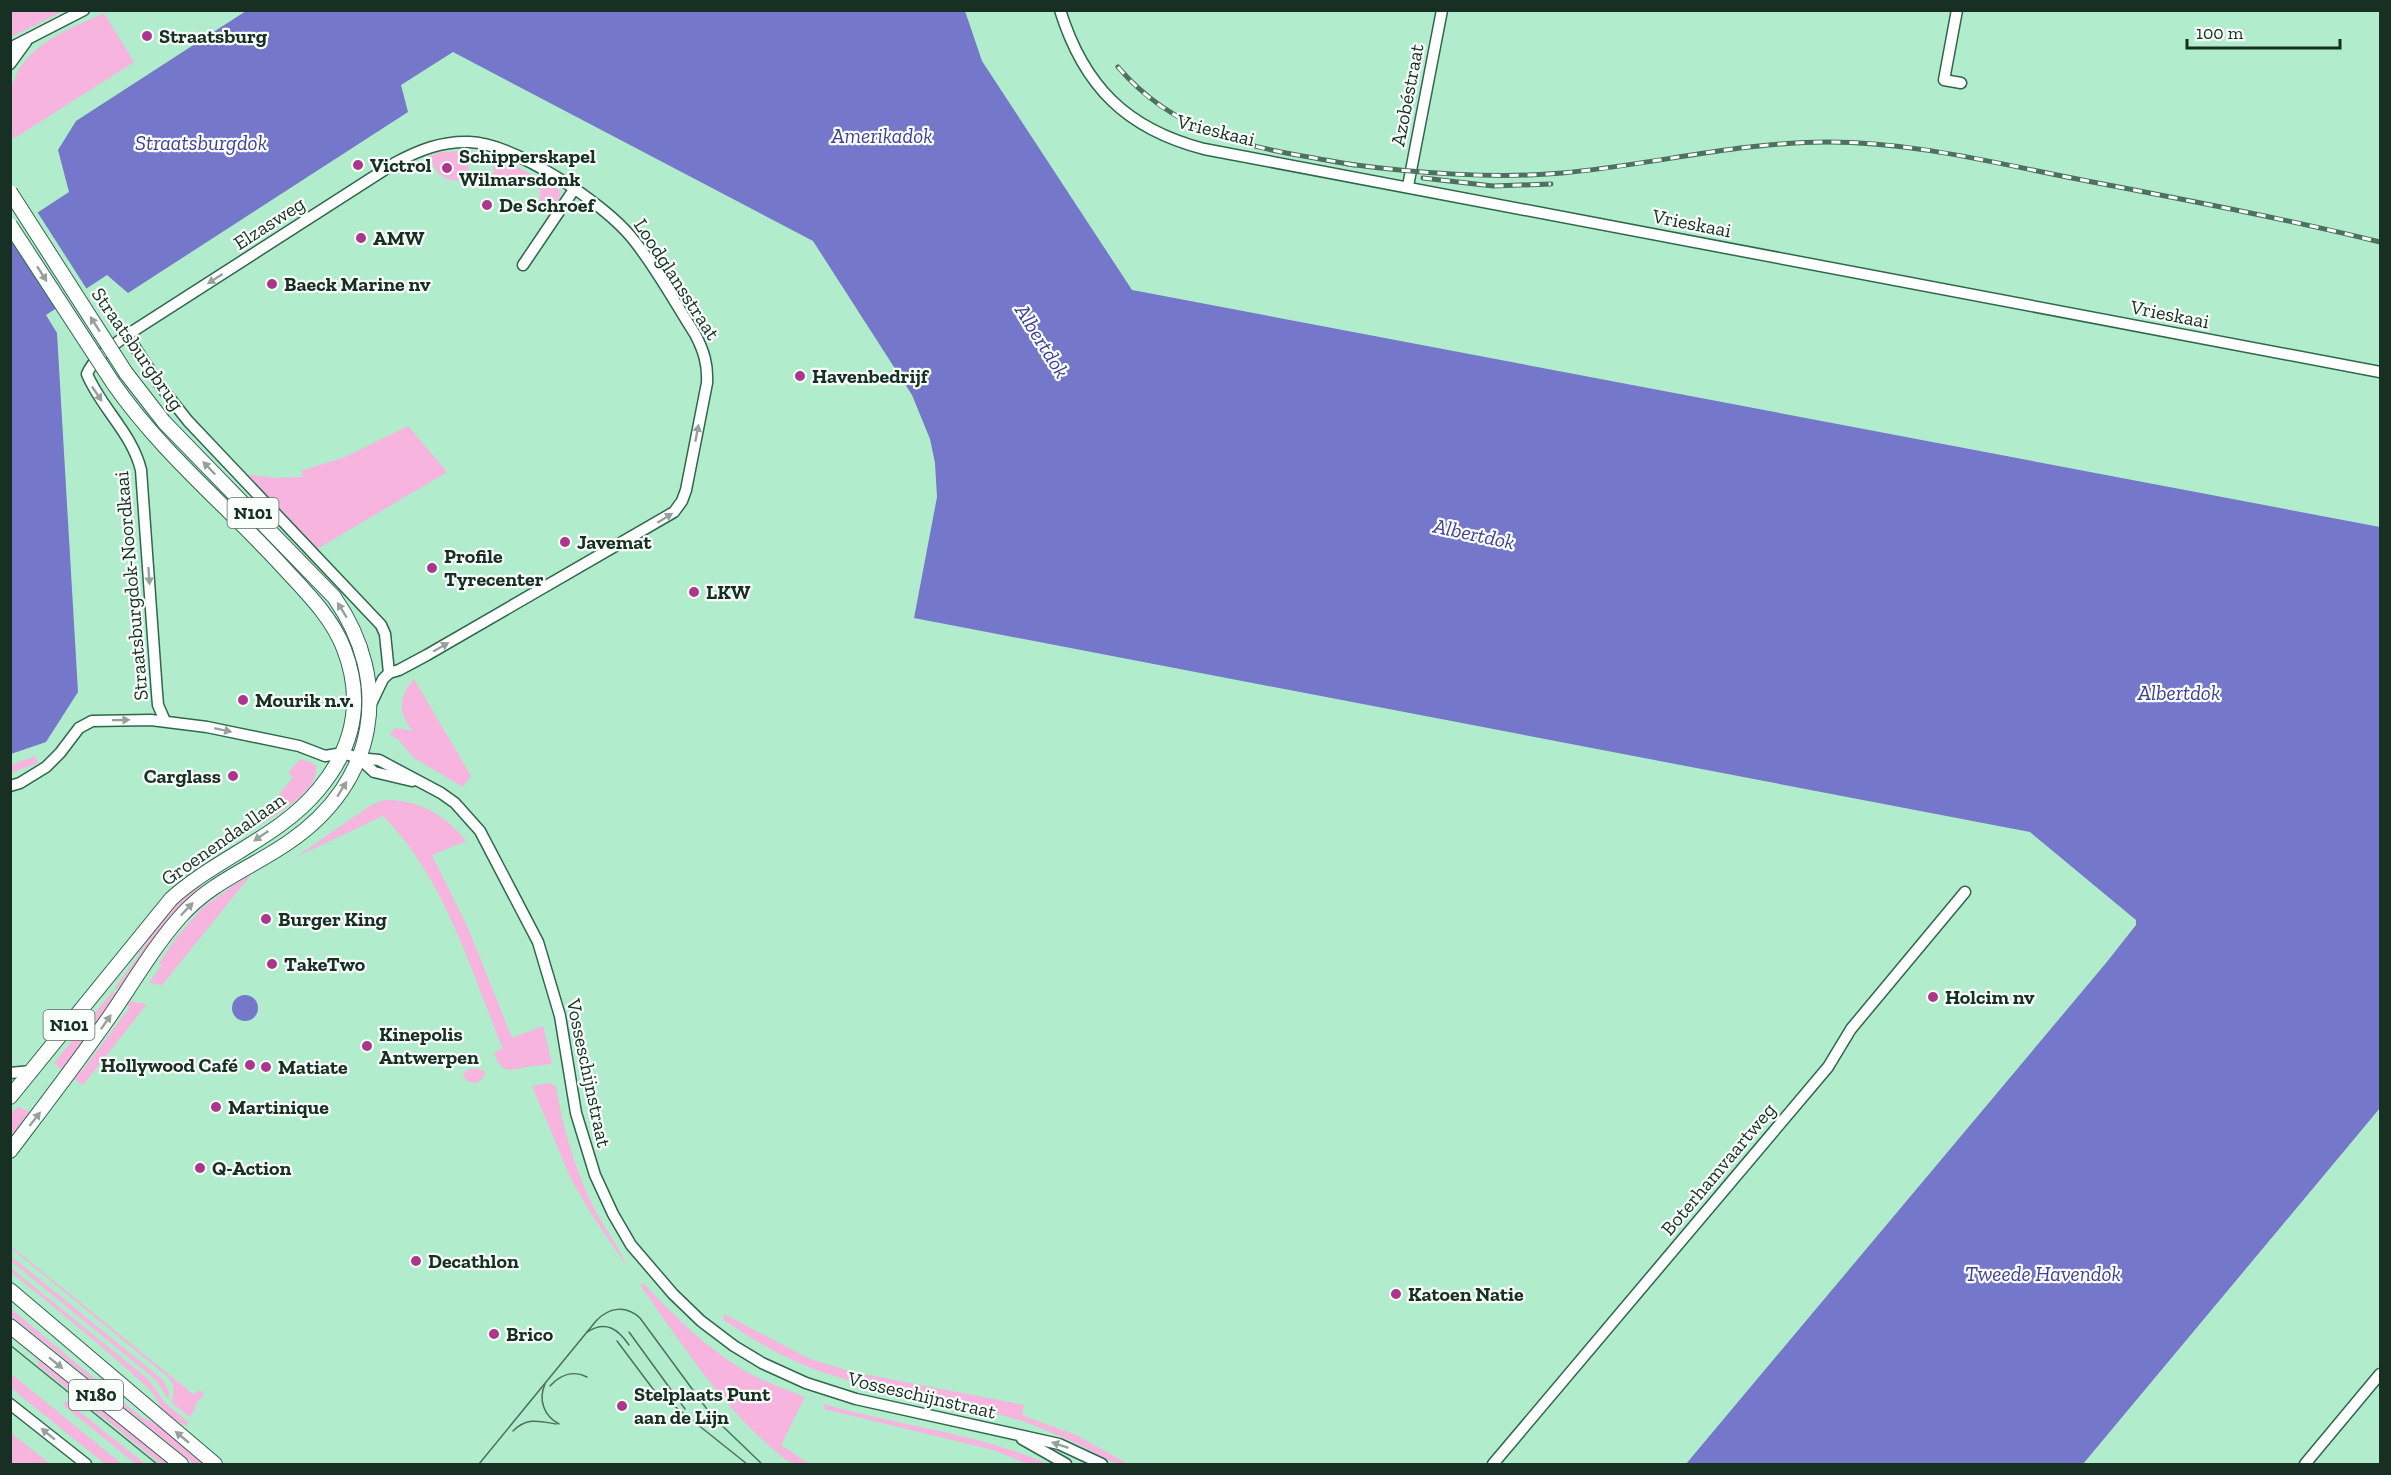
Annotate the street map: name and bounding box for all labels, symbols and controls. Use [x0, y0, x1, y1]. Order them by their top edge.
scale bar [2187, 12, 2340, 50]
text: 100 m [2196, 22, 2244, 44]
place label: Straatsburg [159, 24, 268, 48]
marker: Straatsburg [140, 29, 154, 43]
street label: Azobéstraat [1385, 41, 1429, 148]
street label: Vrieskaai [1173, 108, 1258, 151]
water label: Amerikadok [830, 123, 933, 148]
water label: Straatsburgdok [135, 130, 267, 155]
place label: Schipperskapel Wilmarsdonk [459, 144, 596, 191]
place label: Victrol [370, 153, 432, 177]
marker: Victrol [351, 158, 365, 172]
marker: Schipperskapel Wilmarsdonk [440, 161, 454, 175]
street label: Elzasweg [229, 191, 309, 255]
place label: De Schroef [499, 193, 596, 217]
marker: De Schroef [480, 198, 494, 212]
street label: Vrieskaai [1650, 203, 1734, 242]
street label: Loodglansstraat [629, 214, 725, 345]
place label: AMW [373, 226, 425, 250]
marker: AMW [354, 231, 368, 245]
one-way arrow [37, 266, 48, 282]
place label: Baeck Marine nv [284, 272, 431, 296]
one-way arrow [207, 273, 223, 284]
marker: Baeck Marine nv [265, 277, 279, 291]
street label: Straatsburgbrug [87, 283, 189, 415]
street label: Vrieskaai [2128, 294, 2212, 333]
water label: Albertdok [1009, 298, 1075, 382]
one-way arrow [89, 315, 100, 332]
place label: Havenbedrijf [812, 364, 930, 388]
marker: Havenbedrijf [793, 369, 807, 383]
one-way arrow [92, 386, 103, 402]
one-way arrow [693, 424, 703, 442]
one-way arrow [202, 461, 216, 475]
street label: Straatsburgdok-Noordkaai [109, 470, 153, 702]
road number: N101 [228, 498, 278, 528]
water label: Albertdok [1430, 512, 1517, 554]
one-way arrow [657, 513, 673, 524]
place label: Javemat [577, 530, 652, 554]
marker: Javemat [558, 535, 572, 549]
place label: Profile Tyrecenter [444, 544, 544, 591]
marker: Profile Tyrecenter [425, 561, 439, 575]
one-way arrow [144, 567, 154, 586]
place label: LKW [706, 580, 751, 604]
marker: LKW [687, 585, 701, 599]
one-way arrow [336, 602, 348, 618]
one-way arrow [433, 642, 450, 652]
water label: Albertdok [2137, 680, 2220, 705]
place label: Mourik n.v. [255, 688, 354, 712]
marker: Mourik n.v. [236, 693, 250, 707]
one-way arrow [112, 715, 131, 725]
one-way arrow [213, 726, 232, 735]
place label: Carglass [144, 764, 221, 788]
marker: Carglass [226, 769, 240, 783]
one-way arrow [336, 781, 347, 797]
street label: Groenendaallaan [156, 787, 290, 891]
one-way arrow [254, 830, 270, 842]
one-way arrow [180, 902, 194, 917]
place label: Burger King [278, 907, 388, 931]
marker: Burger King [259, 912, 273, 926]
place label: TakeTwo [284, 952, 366, 976]
marker: TakeTwo [265, 957, 279, 971]
place label: Holcim nv [1945, 985, 2035, 1009]
marker: Holcim nv [1926, 990, 1940, 1004]
street label: Vosseschijnstraat [561, 995, 617, 1150]
road number: N101 [44, 1010, 94, 1040]
one-way arrow [100, 1015, 112, 1031]
place label: Kinepolis Antwerpen [379, 1022, 479, 1069]
marker: Kinepolis Antwerpen [360, 1039, 374, 1053]
place label: Hollywood Café [101, 1053, 238, 1077]
place label: Matiate [278, 1055, 348, 1079]
marker: Hollywood Café [243, 1058, 257, 1072]
marker: Matiate [259, 1060, 273, 1074]
place label: Martinique [228, 1095, 329, 1119]
street label: Boterhamvaartweg [1655, 1098, 1781, 1240]
marker: Martinique [209, 1100, 223, 1114]
one-way arrow [28, 1111, 41, 1127]
place label: Q-Action [212, 1156, 291, 1180]
marker: Q-Action [193, 1161, 207, 1175]
place label: Decathlon [428, 1249, 519, 1273]
marker: Decathlon [409, 1254, 423, 1268]
water label: Tweede Havendok [1965, 1261, 2121, 1286]
place label: Katoen Natie [1408, 1282, 1524, 1306]
marker: Katoen Natie [1389, 1287, 1403, 1301]
place label: Brico [506, 1322, 554, 1346]
marker: Brico [487, 1327, 501, 1341]
one-way arrow [48, 1356, 63, 1369]
street label: Vosseschijnstraat [845, 1366, 999, 1424]
road number: N180 [69, 1380, 123, 1410]
place label: Stelplaats Punt aan de Lijn [634, 1382, 771, 1429]
marker: Stelplaats Punt aan de Lijn [615, 1399, 629, 1413]
one-way arrow [40, 1428, 56, 1441]
one-way arrow [174, 1431, 190, 1444]
one-way arrow [1051, 1440, 1069, 1449]

